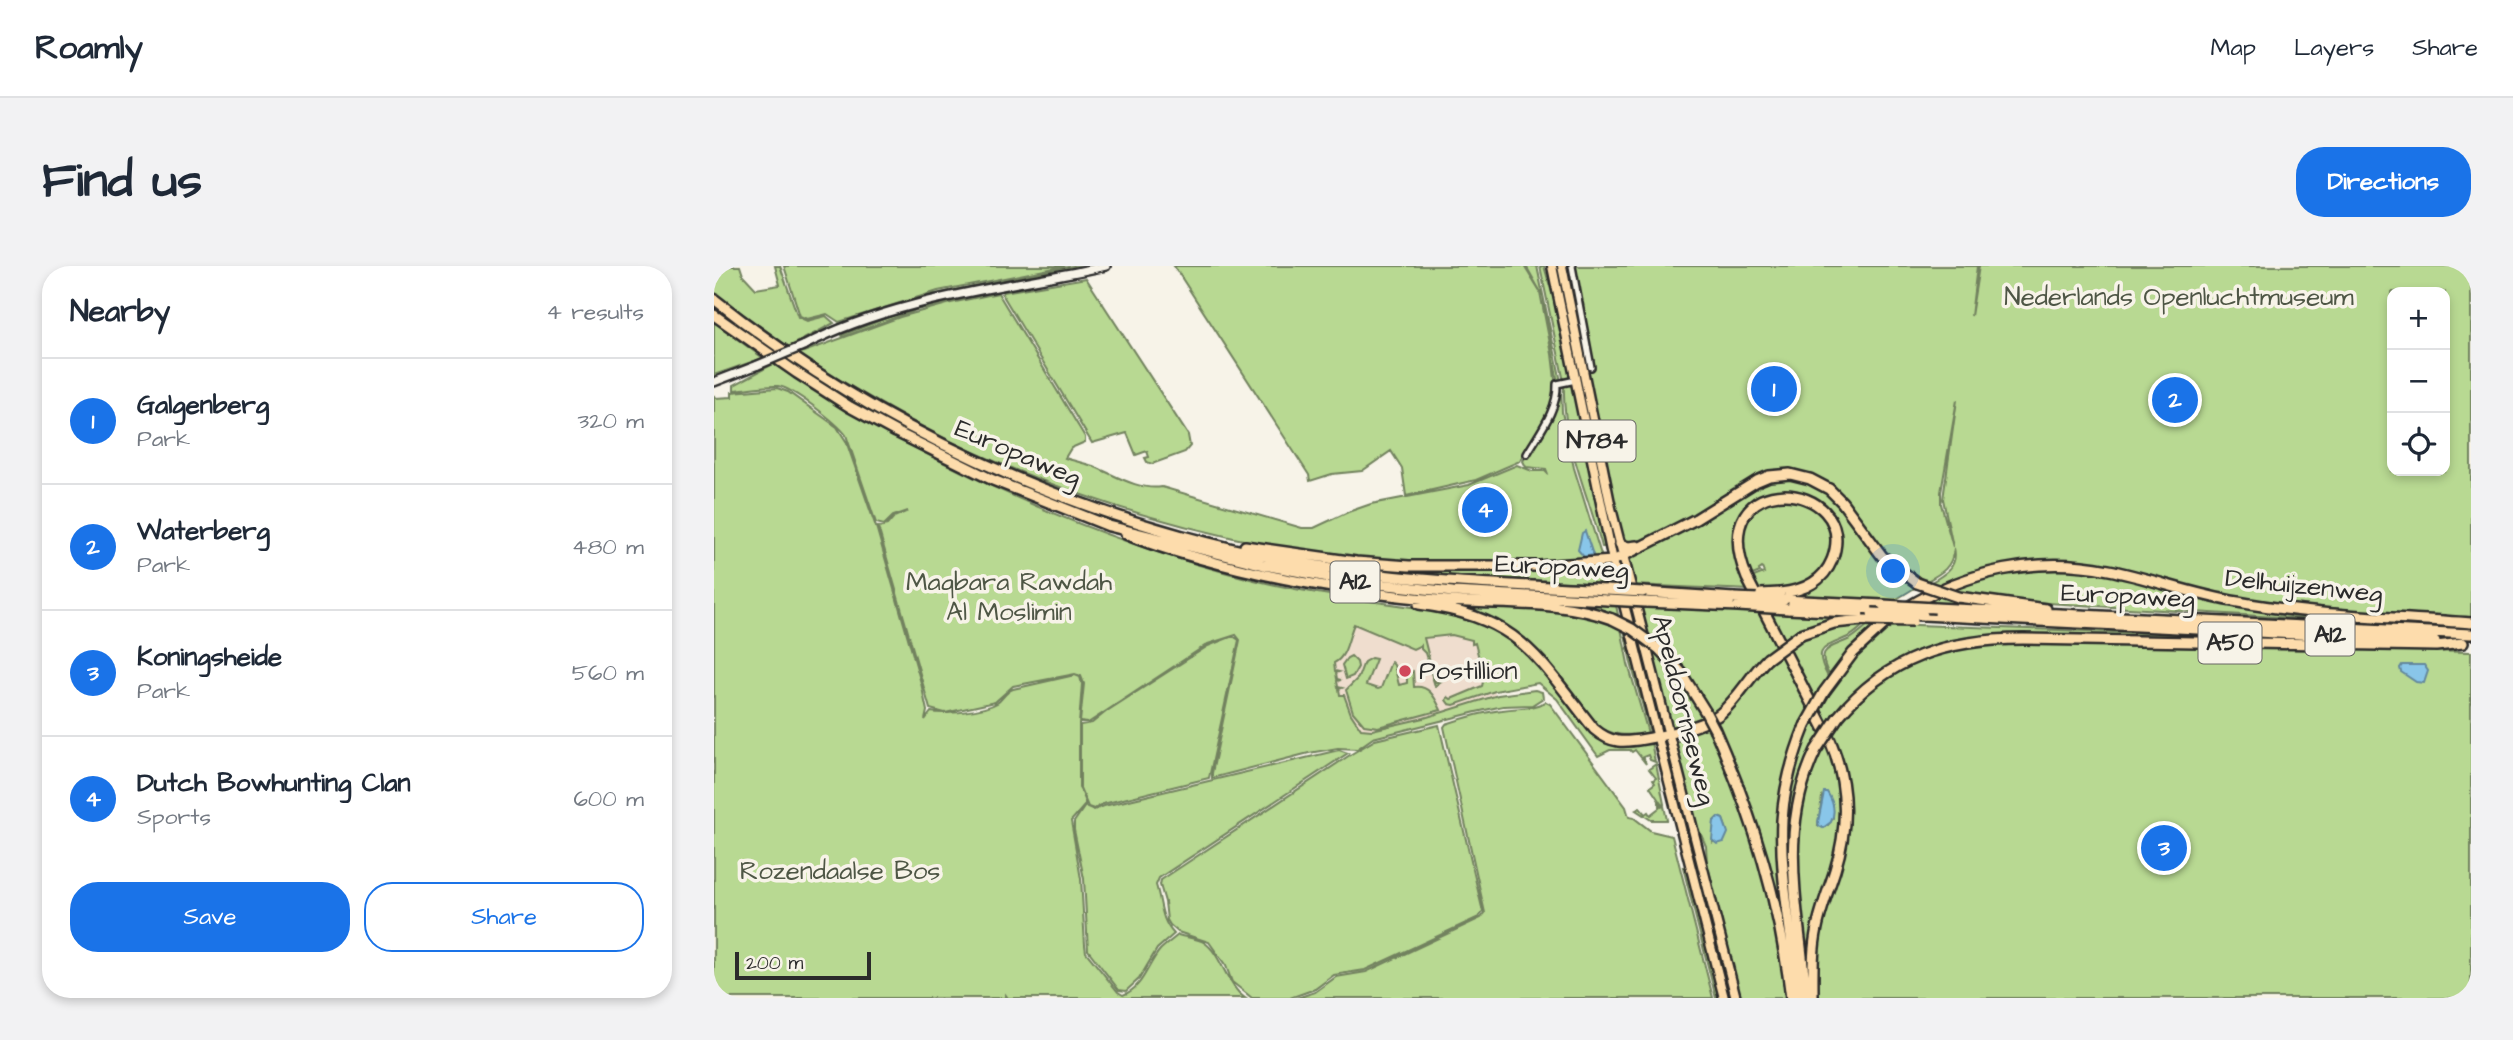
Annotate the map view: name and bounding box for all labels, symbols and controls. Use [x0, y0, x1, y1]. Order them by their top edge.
text: Roamly [35, 25, 143, 71]
text: Map [2211, 31, 2256, 65]
text: Layers [2294, 31, 2374, 65]
text: Share [2412, 31, 2478, 65]
button: Directions [2296, 147, 2471, 217]
text: Find us [42, 148, 202, 216]
park label: Nederlands Openluchtmuseum [2004, 279, 2354, 315]
map controls [2387, 287, 2450, 476]
button: + [2387, 287, 2450, 350]
text: Nearby [70, 291, 170, 333]
text: 4 results [546, 296, 644, 328]
button: − [2387, 350, 2450, 413]
pin: 1 [1751, 363, 1797, 415]
pin: 2 [2152, 374, 2198, 426]
text: Galgenberg [137, 387, 269, 423]
text: 1 [92, 405, 94, 437]
text: 320 m [578, 405, 644, 437]
street label: Europaweg [949, 410, 1087, 498]
button: locate [2387, 413, 2450, 476]
road number: N784 [1558, 420, 1636, 462]
text: Park [137, 423, 190, 455]
pin: 4 [1462, 484, 1508, 536]
text: Waterberg [137, 513, 270, 549]
text: 2 [86, 531, 100, 563]
text: 480 m [572, 531, 644, 563]
street label: Europaweg [1494, 546, 1630, 590]
text: Park [137, 549, 190, 581]
your location [1876, 554, 1910, 588]
street label: Delhuijzenweg [2223, 560, 2384, 614]
road number: A12 [1330, 562, 1380, 603]
park label: Maqbara Rawdah Al Moslimin [906, 564, 1112, 630]
street label: Europaweg [2060, 575, 2196, 619]
street label: Apeldoornseweg [1641, 611, 1725, 809]
road number: A12 [2306, 614, 2354, 656]
road number: A50 [2198, 622, 2262, 664]
text: Koningsheide [137, 639, 282, 675]
place label: Postillion [1419, 653, 1517, 689]
text: 3 [87, 657, 99, 689]
text: 560 m [572, 657, 644, 689]
marker: Postillion [1397, 663, 1413, 679]
text: Park [137, 675, 190, 707]
text: Dutch Bowhunting Clan [137, 765, 411, 801]
text: 4 [85, 783, 101, 815]
text: 600 m [573, 783, 644, 815]
text: Sports [137, 801, 211, 833]
pin: 3 [2141, 822, 2187, 874]
park label: Rozendaalse Bos [740, 853, 940, 889]
button: Save [70, 882, 350, 952]
button: Share [364, 882, 644, 952]
scale bar [735, 949, 872, 981]
text: 200 m [746, 950, 803, 977]

